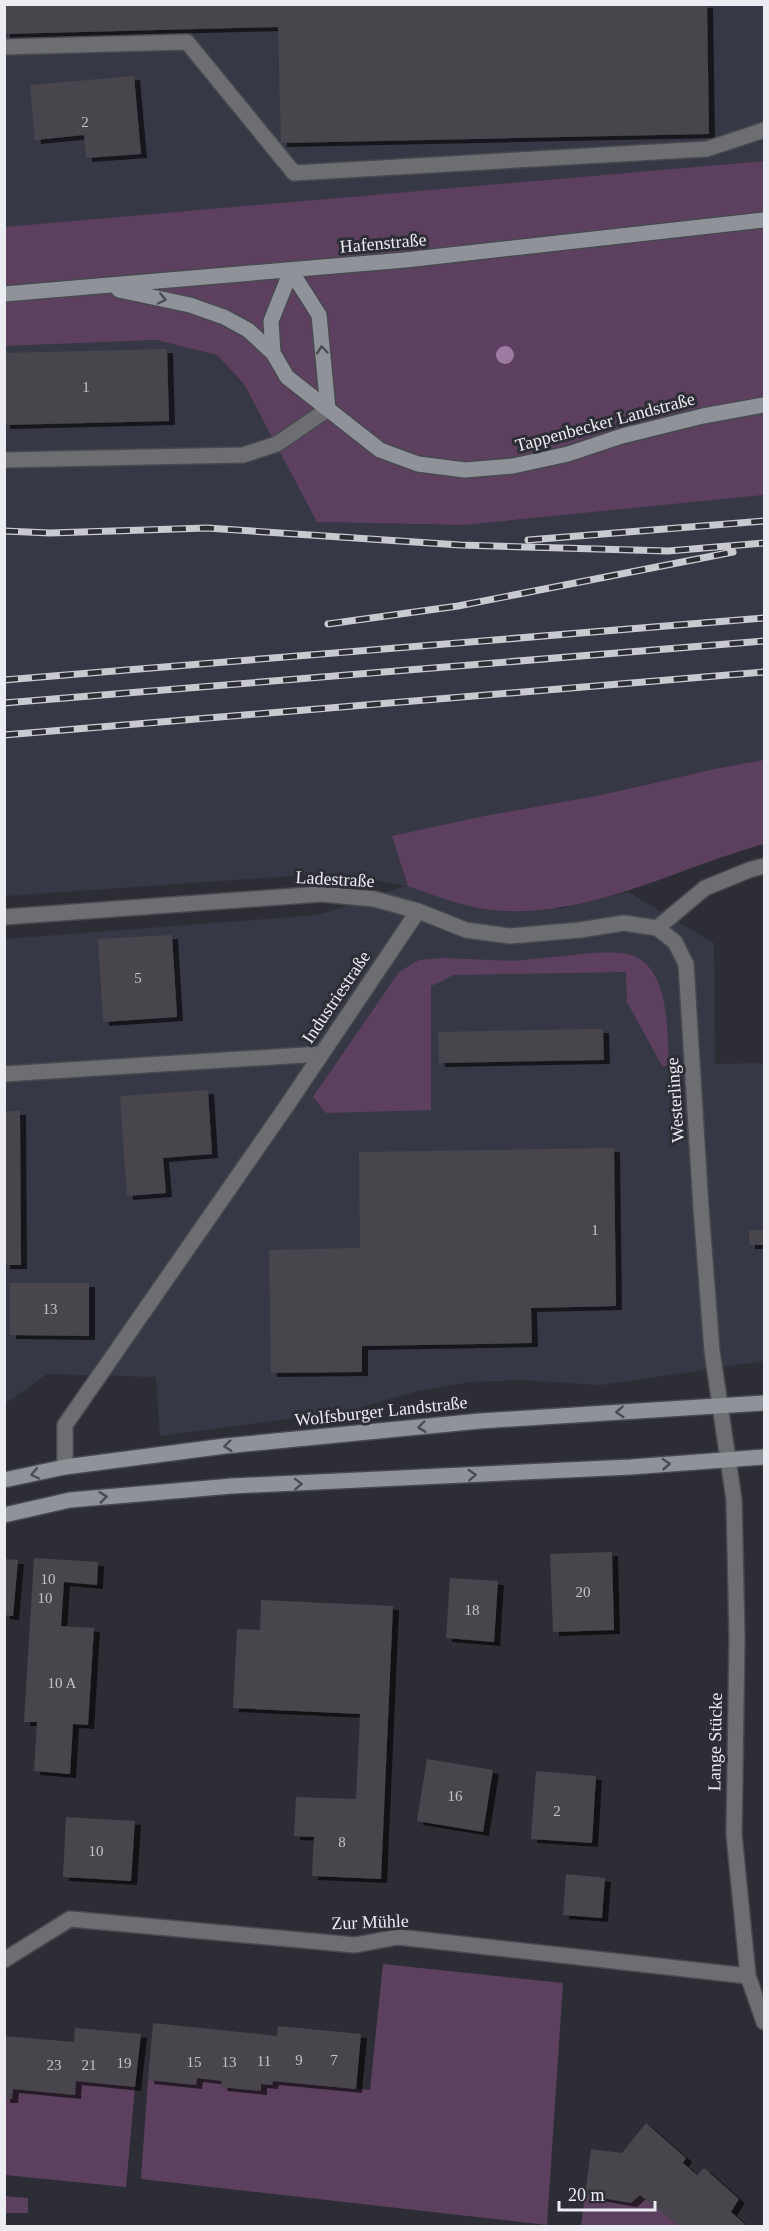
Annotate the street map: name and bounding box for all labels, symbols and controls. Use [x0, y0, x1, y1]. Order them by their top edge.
house number: 2 [81, 114, 89, 130]
street label: Hafenstraße [339, 229, 427, 257]
one-way arrow [156, 292, 166, 305]
one-way arrow [316, 346, 329, 355]
house number: 1 [82, 379, 90, 395]
street label: Tappenbecker Landstraße [513, 388, 697, 456]
street label: Ladestraße [295, 867, 375, 891]
street label: Industriestraße [298, 947, 374, 1047]
house number: 5 [134, 970, 142, 986]
street label: Westerlinge [662, 1057, 688, 1143]
house number: 1 [591, 1222, 599, 1238]
house number: 13 [43, 1301, 58, 1317]
street label: Wolfsburger Landstraße [294, 1392, 468, 1430]
one-way arrow [616, 1405, 625, 1418]
one-way arrow [417, 1420, 426, 1433]
one-way arrow [223, 1439, 232, 1452]
one-way arrow [662, 1458, 671, 1471]
one-way arrow [30, 1467, 40, 1480]
one-way arrow [467, 1468, 476, 1481]
one-way arrow [293, 1477, 302, 1490]
one-way arrow [99, 1491, 108, 1504]
house number: 10 [41, 1571, 56, 1587]
house number: 20 [576, 1584, 591, 1600]
house number: 10 [38, 1590, 53, 1606]
house number: 18 [465, 1602, 480, 1618]
house number: 10 A [48, 1675, 77, 1691]
street label: Lange Stücke [704, 1693, 726, 1791]
house number: 16 [448, 1788, 463, 1804]
house number: 2 [553, 1803, 561, 1819]
house number: 8 [338, 1834, 346, 1850]
house number: 10 [89, 1843, 104, 1859]
street label: Zur Mühle [331, 1911, 409, 1933]
house number: 9 [295, 2052, 303, 2068]
house number: 7 [330, 2052, 338, 2068]
house number: 11 [257, 2053, 271, 2069]
house number: 15 [187, 2054, 202, 2070]
house number: 13 [222, 2054, 237, 2070]
house number: 19 [117, 2055, 132, 2071]
house number: 23 [47, 2057, 62, 2073]
house number: 21 [82, 2057, 97, 2073]
scale bar [559, 2174, 655, 2212]
text: 20 m [568, 2185, 605, 2205]

